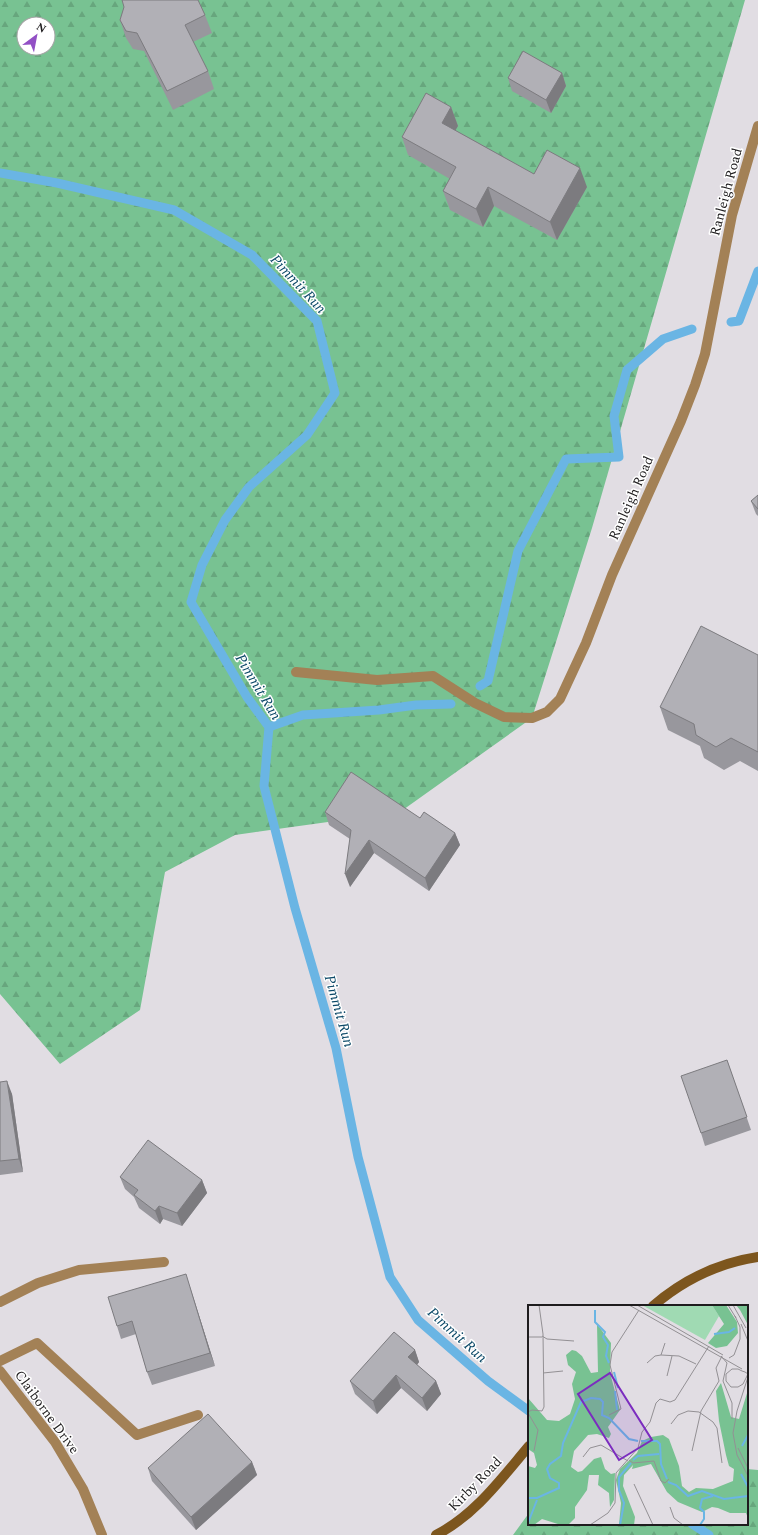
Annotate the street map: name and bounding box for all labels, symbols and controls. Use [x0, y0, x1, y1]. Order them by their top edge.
north arrow [16, 16, 56, 56]
text: N [33, 18, 49, 38]
street label: Ranleigh Road [704, 145, 748, 238]
water label: Pimmit Run [264, 249, 332, 319]
street label: Ranleigh Road [603, 452, 659, 544]
water label: Pimmit Run [229, 649, 287, 725]
water label: Pimmit Run [318, 972, 360, 1050]
water label: Pimmit Run [422, 1302, 492, 1368]
inset map [528, 1305, 748, 1525]
street label: Claiborne Drive [9, 1366, 85, 1458]
street label: Kirby Road [443, 1452, 507, 1516]

